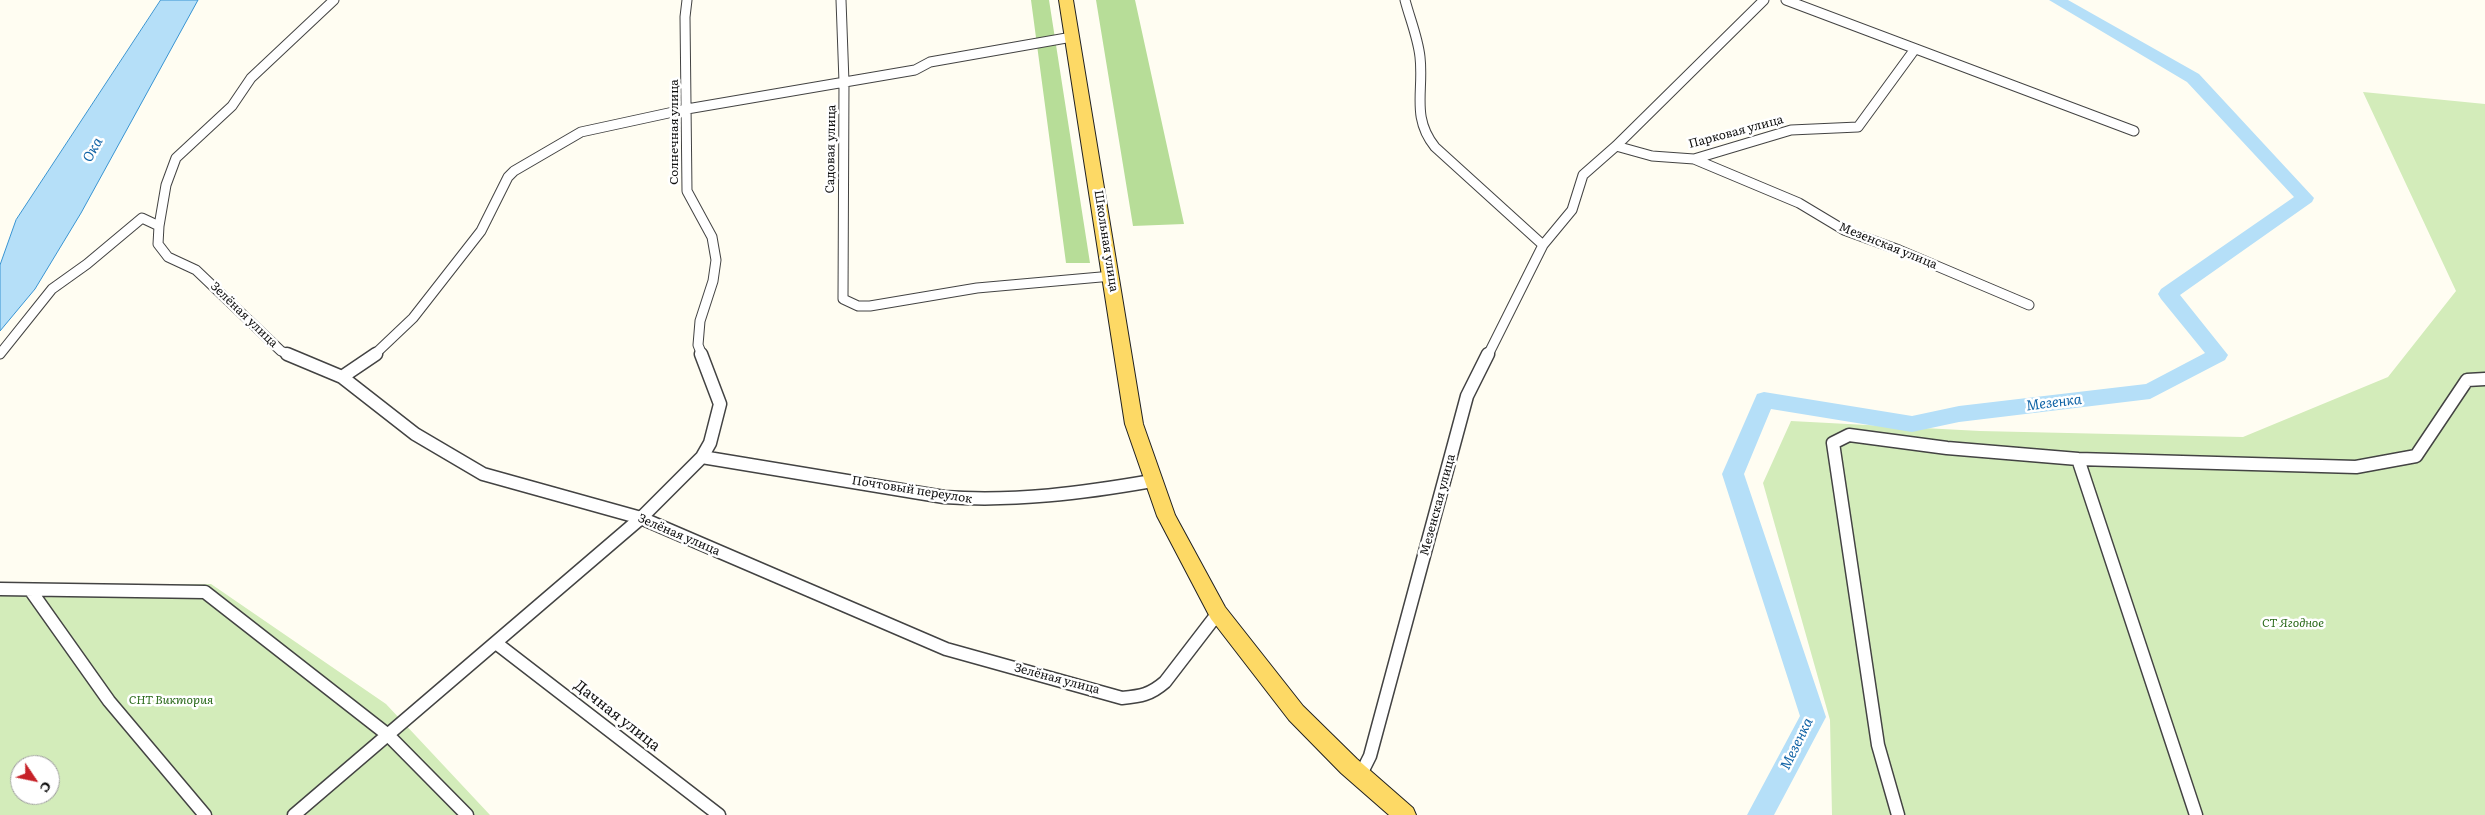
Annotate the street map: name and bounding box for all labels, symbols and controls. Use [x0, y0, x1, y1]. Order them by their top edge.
street label: Солнечная улица [667, 79, 681, 185]
street label: Садовая улица [823, 105, 839, 193]
street label: Парковая улица [1687, 112, 1785, 152]
water label: Ока [79, 135, 107, 165]
street label: Школьная улица [1091, 189, 1121, 293]
street label: Мезенская улица [1837, 220, 1939, 272]
street label: Зелёная улица [207, 279, 281, 351]
water label: Мезенка [2025, 391, 2083, 415]
street label: Мезенская улица [1417, 453, 1459, 557]
street label: Почтовый переулок [851, 473, 973, 507]
street label: Зелёная улица [636, 511, 722, 559]
park label: СТ Ягодное [2262, 616, 2324, 630]
street label: Зелёная улица [1013, 661, 1101, 697]
street label: Дачная улица [570, 677, 664, 755]
park label: СНТ Виктория [129, 693, 213, 707]
water label: Мезенка [1777, 715, 1817, 773]
north arrow [10, 755, 60, 805]
text: С [36, 778, 58, 798]

